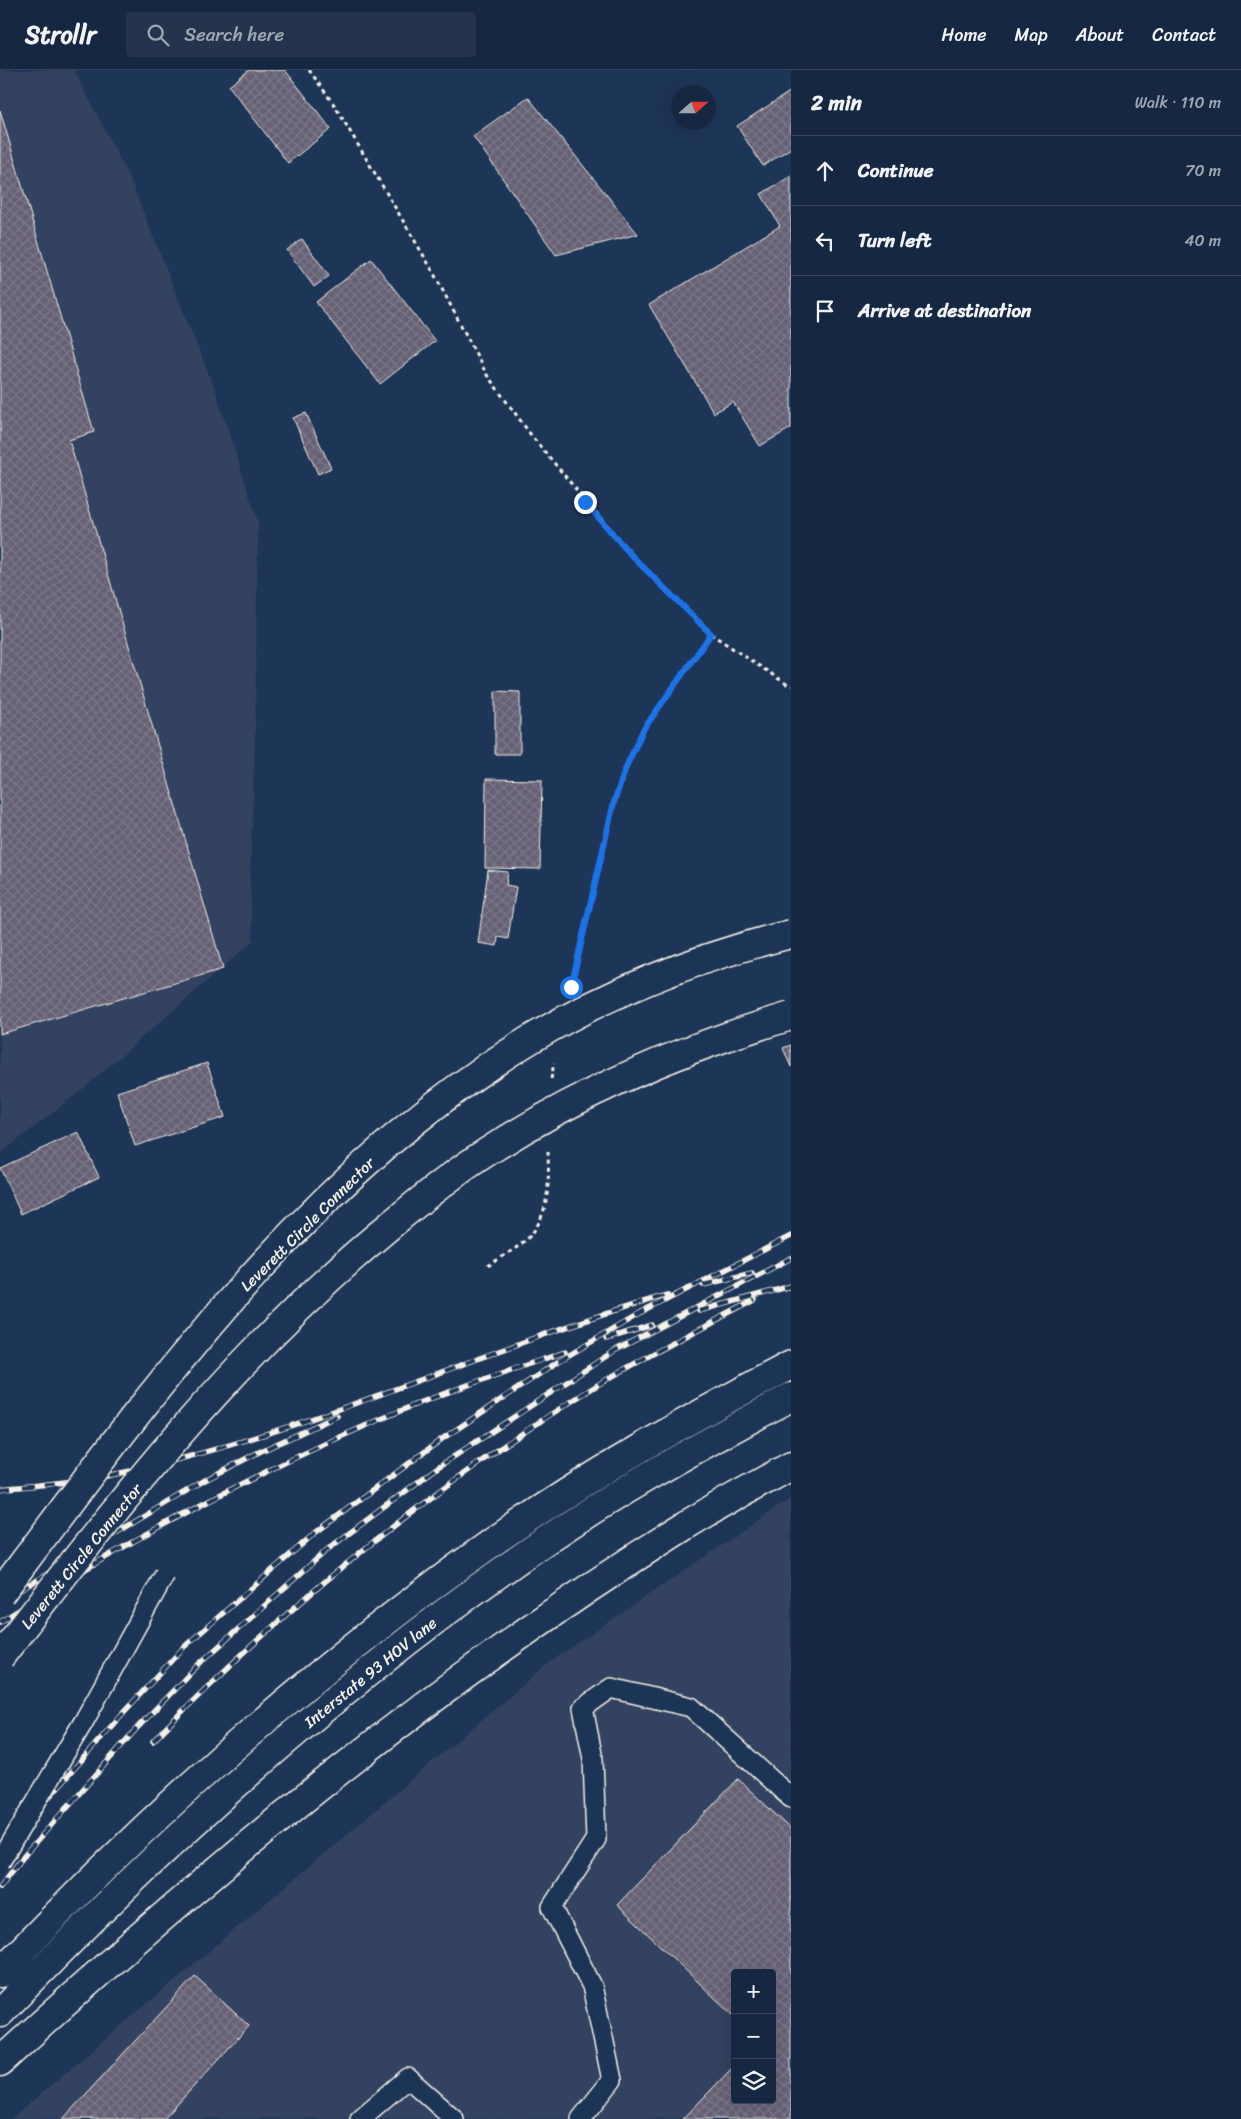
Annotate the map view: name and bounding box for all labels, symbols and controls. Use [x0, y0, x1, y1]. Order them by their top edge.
search box [126, 12, 476, 57]
text: Strollr [25, 14, 96, 56]
text: Search here [184, 18, 284, 51]
text: Home [942, 19, 987, 51]
text: Map [1015, 19, 1048, 51]
text: About [1076, 19, 1124, 51]
text: Contact [1152, 19, 1216, 51]
icon: search [144, 21, 172, 49]
text: 2 min [811, 84, 862, 122]
north arrow [671, 85, 716, 130]
text: Walk · 110 m [1135, 88, 1221, 117]
text: Continue [858, 154, 934, 187]
text: 70 m [1185, 156, 1221, 185]
icon: ahead [811, 157, 839, 185]
text: Turn left [858, 224, 931, 257]
text: 40 m [1184, 226, 1221, 255]
icon: left [811, 227, 839, 255]
text: Arrive at destination [858, 294, 1031, 327]
icon: arrive [811, 297, 839, 325]
route end [574, 491, 597, 514]
route start [560, 976, 583, 999]
street label: Leverett Circle Connector [233, 1149, 383, 1299]
street label: Leverett Circle Connector [13, 1476, 151, 1636]
street label: Interstate 93 HOV lane [296, 1609, 444, 1736]
map controls [731, 1969, 776, 2104]
button: + [731, 1969, 776, 2014]
button: − [731, 2014, 776, 2059]
button: layers [731, 2059, 776, 2104]

